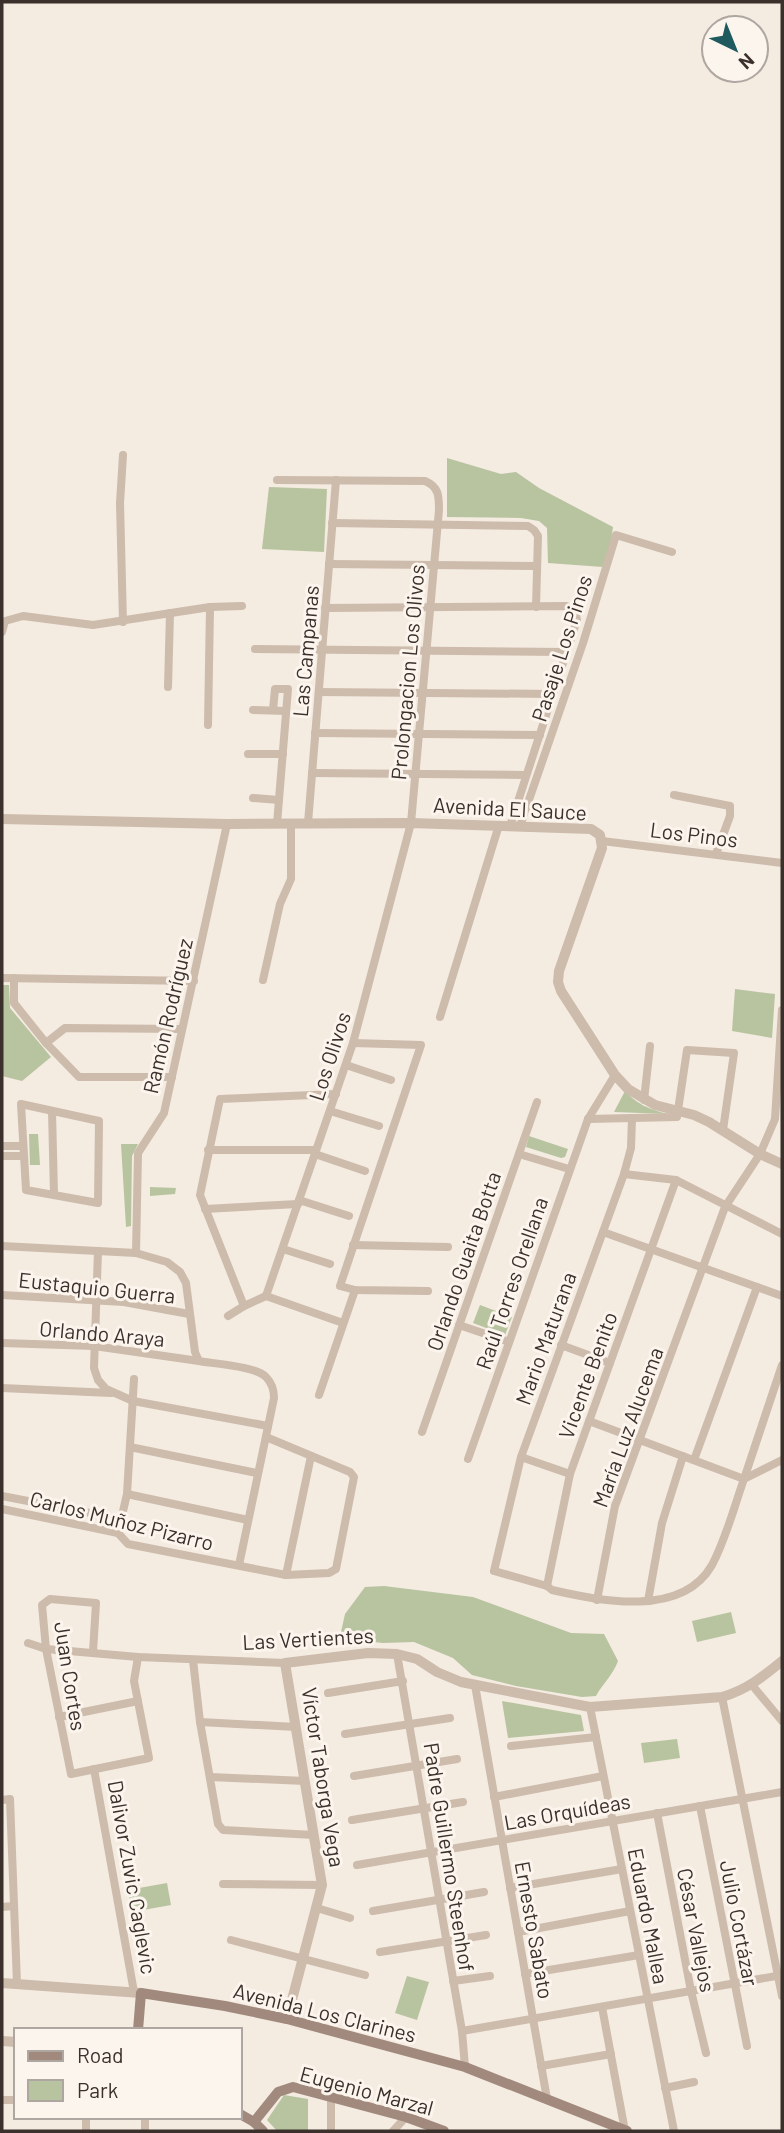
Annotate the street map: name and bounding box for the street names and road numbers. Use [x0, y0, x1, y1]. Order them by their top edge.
street label: Prolongacion Los Olivos [385, 563, 429, 781]
street label: Pasaje Los Pinos [526, 572, 596, 724]
street label: Las Campanas [287, 584, 323, 718]
street label: Avenida El Sauce [432, 791, 588, 825]
street label: Los Pinos [649, 816, 739, 852]
street label: Ramón Rodríguez [137, 936, 197, 1096]
street label: Los Olivos [303, 1008, 355, 1104]
street label: Orlando Guaita Botta [421, 1168, 505, 1354]
street label: Raúl Torres Orellana [470, 1194, 552, 1372]
street label: Eustaquio Guerra [17, 1266, 177, 1308]
street label: Mario Maturana [509, 1268, 581, 1408]
street label: Vicente Benito [552, 1308, 622, 1442]
street label: Orlando Araya [38, 1315, 166, 1351]
street label: María Luz Alucema [586, 1344, 668, 1510]
street label: Carlos Muñoz Pizarro [27, 1485, 217, 1555]
street label: Juan Cortes [50, 1620, 92, 1732]
street label: Las Vertientes [242, 1622, 374, 1654]
street label: Víctor Taborga Vega [297, 1685, 351, 1869]
street label: Padre Guillermo Steenhof [420, 1741, 480, 1973]
street label: Dalivor Zuvic Caglevic [104, 1778, 162, 1976]
street label: Las Orquídeas [502, 1788, 632, 1834]
street label: Eduardo Mallea [624, 1846, 674, 1986]
street label: Julio Cortázar [716, 1858, 764, 1988]
street label: Ernesto Sabato [511, 1859, 559, 2001]
street label: César Vallejos [673, 1866, 721, 1994]
street label: Avenida Los Clarines [231, 1977, 419, 2047]
street label: Eugenio Marzal [298, 2060, 436, 2120]

